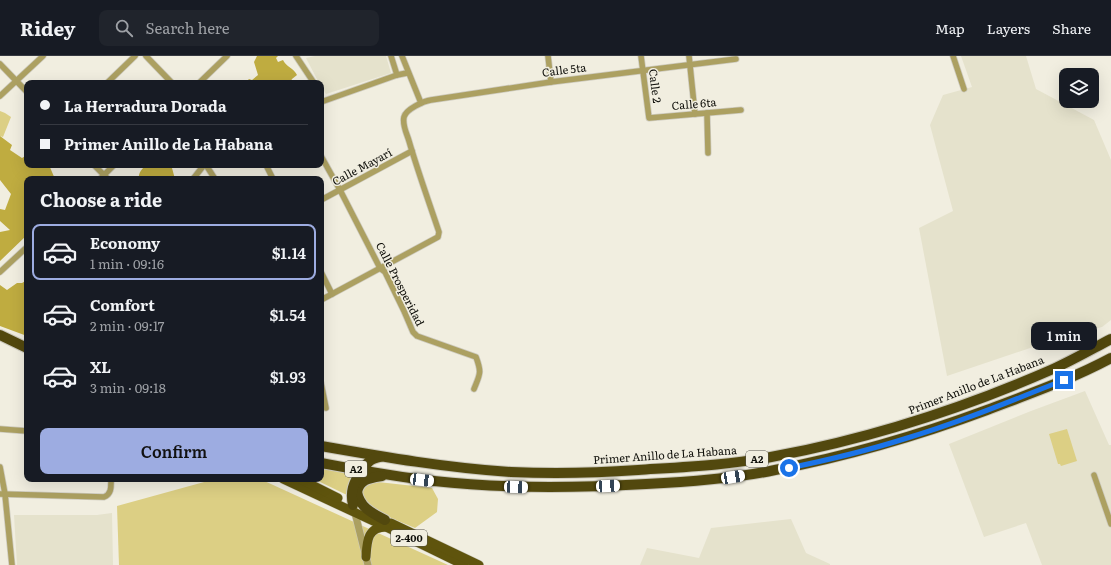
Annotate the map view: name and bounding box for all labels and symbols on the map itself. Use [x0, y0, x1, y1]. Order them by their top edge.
street label: Calle 5ta [541, 58, 587, 80]
street label: Calle 2 [646, 68, 666, 104]
street label: Calle 6ta [671, 93, 717, 113]
street label: Calle Mayarí [329, 143, 395, 189]
street label: Calle Prosperidad [373, 239, 429, 328]
callout: 1 min [1031, 322, 1097, 350]
street label: Primer Anillo de La Habana [906, 351, 1046, 417]
route end [1055, 371, 1073, 389]
street label: Primer Anillo de La Habana [593, 441, 737, 467]
road number: A2 [746, 451, 768, 467]
route start [780, 459, 798, 477]
road number: A2 [345, 461, 367, 477]
car [720, 469, 746, 485]
car [409, 473, 435, 487]
car [596, 479, 620, 493]
car [504, 481, 528, 493]
road number: 2-400 [391, 530, 427, 546]

